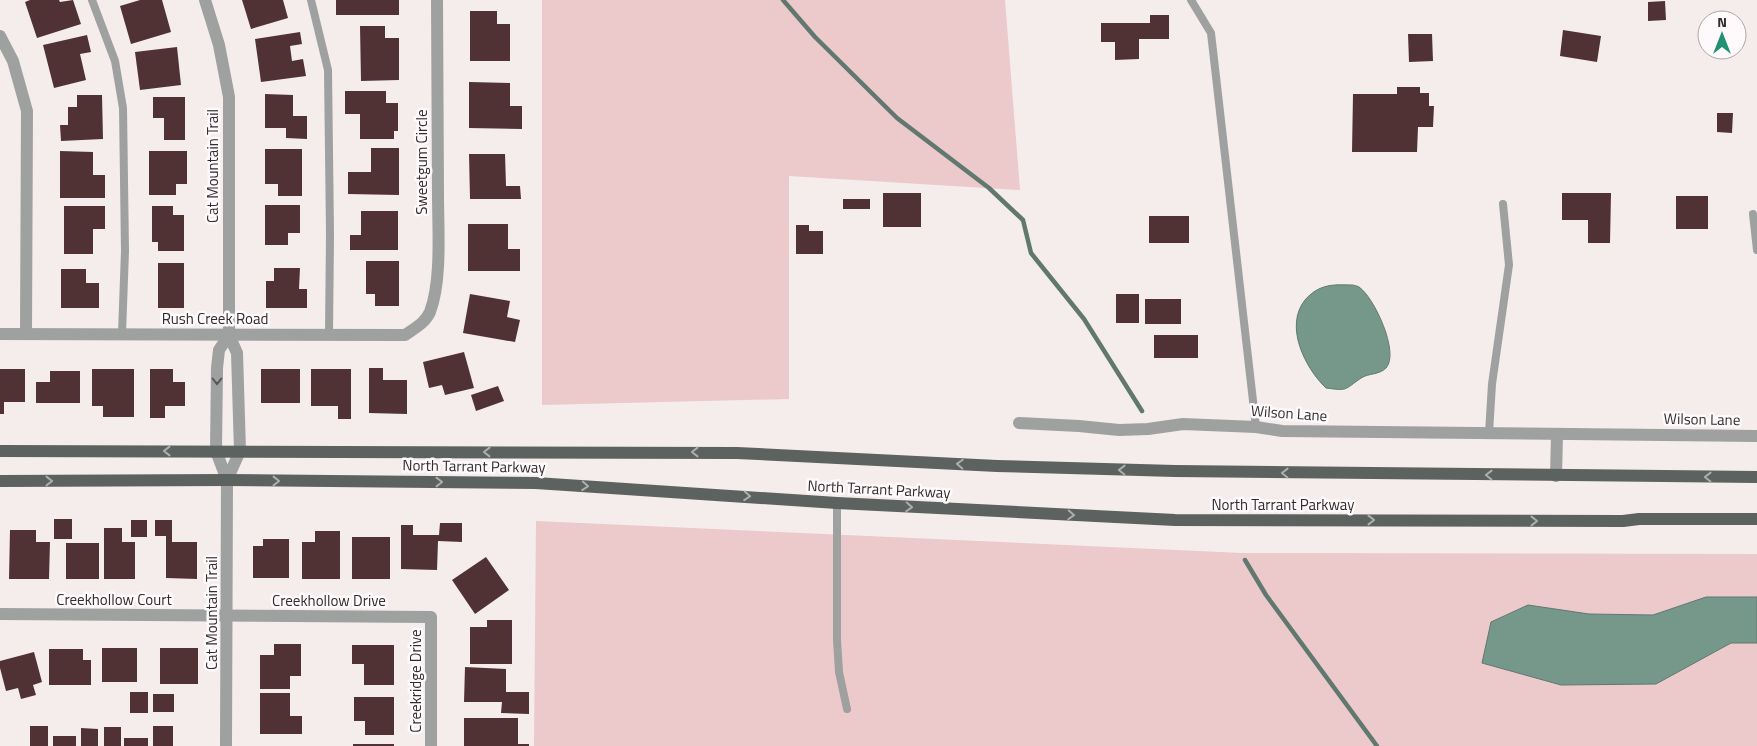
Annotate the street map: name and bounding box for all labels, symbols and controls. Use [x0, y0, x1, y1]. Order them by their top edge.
north arrow [1697, 10, 1747, 60]
text: N [1717, 11, 1727, 32]
street label: Cat Mountain Trail [201, 109, 224, 223]
street label: Sweetgum Circle [410, 109, 433, 215]
street label: Rush Creek Road [162, 307, 268, 330]
one-way arrow [212, 378, 222, 385]
street label: Wilson Lane [1250, 399, 1328, 427]
street label: Wilson Lane [1663, 407, 1741, 431]
one-way arrow [163, 446, 171, 456]
one-way arrow [483, 447, 490, 457]
one-way arrow [690, 447, 698, 457]
street label: North Tarrant Parkway [402, 453, 546, 479]
one-way arrow [956, 459, 964, 470]
one-way arrow [1118, 464, 1126, 475]
one-way arrow [1281, 468, 1288, 478]
one-way arrow [1485, 470, 1493, 480]
one-way arrow [1704, 471, 1712, 482]
street label: North Tarrant Parkway [807, 474, 951, 504]
one-way arrow [45, 476, 53, 486]
one-way arrow [272, 476, 280, 486]
one-way arrow [435, 477, 443, 487]
one-way arrow [581, 480, 589, 491]
one-way arrow [743, 491, 751, 502]
street label: North Tarrant Parkway [1211, 493, 1355, 516]
one-way arrow [906, 502, 913, 512]
one-way arrow [1068, 510, 1075, 520]
one-way arrow [1368, 515, 1376, 525]
one-way arrow [1530, 516, 1538, 526]
street label: Cat Mountain Trail [200, 556, 223, 670]
street label: Creekhollow Court [56, 588, 172, 611]
street label: Creekhollow Drive [272, 589, 386, 612]
street label: Creekridge Drive [404, 629, 427, 733]

